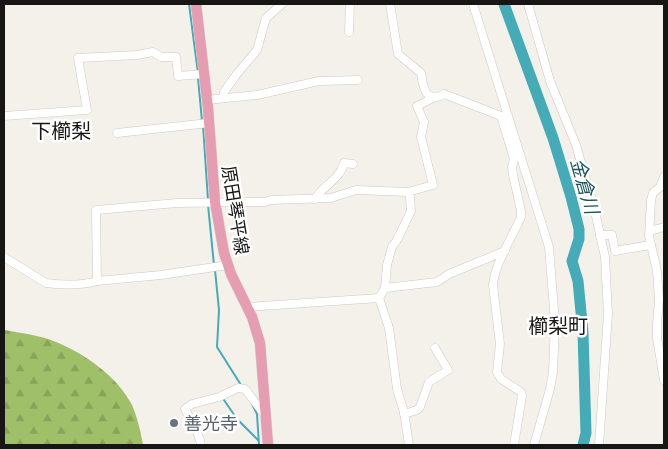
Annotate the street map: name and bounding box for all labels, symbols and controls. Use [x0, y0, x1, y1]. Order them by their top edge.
district label: 下櫛梨 [31, 119, 91, 142]
water label: 金倉川 [567, 156, 604, 218]
street label: 原田琴平線 [219, 164, 253, 256]
district label: 櫛梨町 [528, 314, 588, 337]
place label: 善光寺 [184, 413, 238, 433]
marker: 善光寺 [168, 417, 180, 429]

